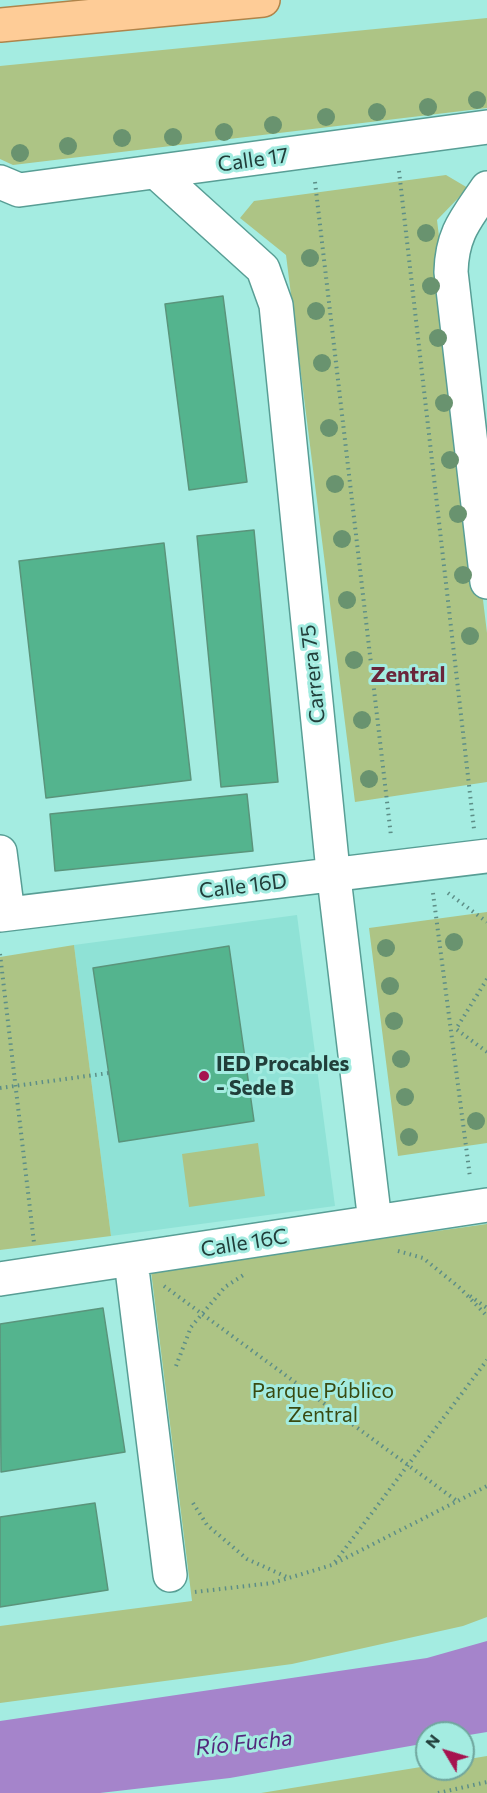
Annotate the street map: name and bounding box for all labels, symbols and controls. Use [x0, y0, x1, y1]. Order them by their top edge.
street label: Calle 17 [216, 143, 290, 177]
street label: Carrera 75 [295, 623, 331, 725]
district label: Zentral [370, 662, 446, 688]
street label: Calle 16D [198, 868, 288, 904]
place label: IED Procables - Sede B [216, 1051, 349, 1101]
marker: IED Procables - Sede B [197, 1069, 211, 1083]
street label: Calle 16C [199, 1224, 289, 1262]
park label: Parque Público Zentral [252, 1378, 394, 1428]
north arrow [415, 1721, 475, 1781]
water label: Río Fucha [194, 1725, 294, 1761]
text: N [421, 1730, 443, 1751]

